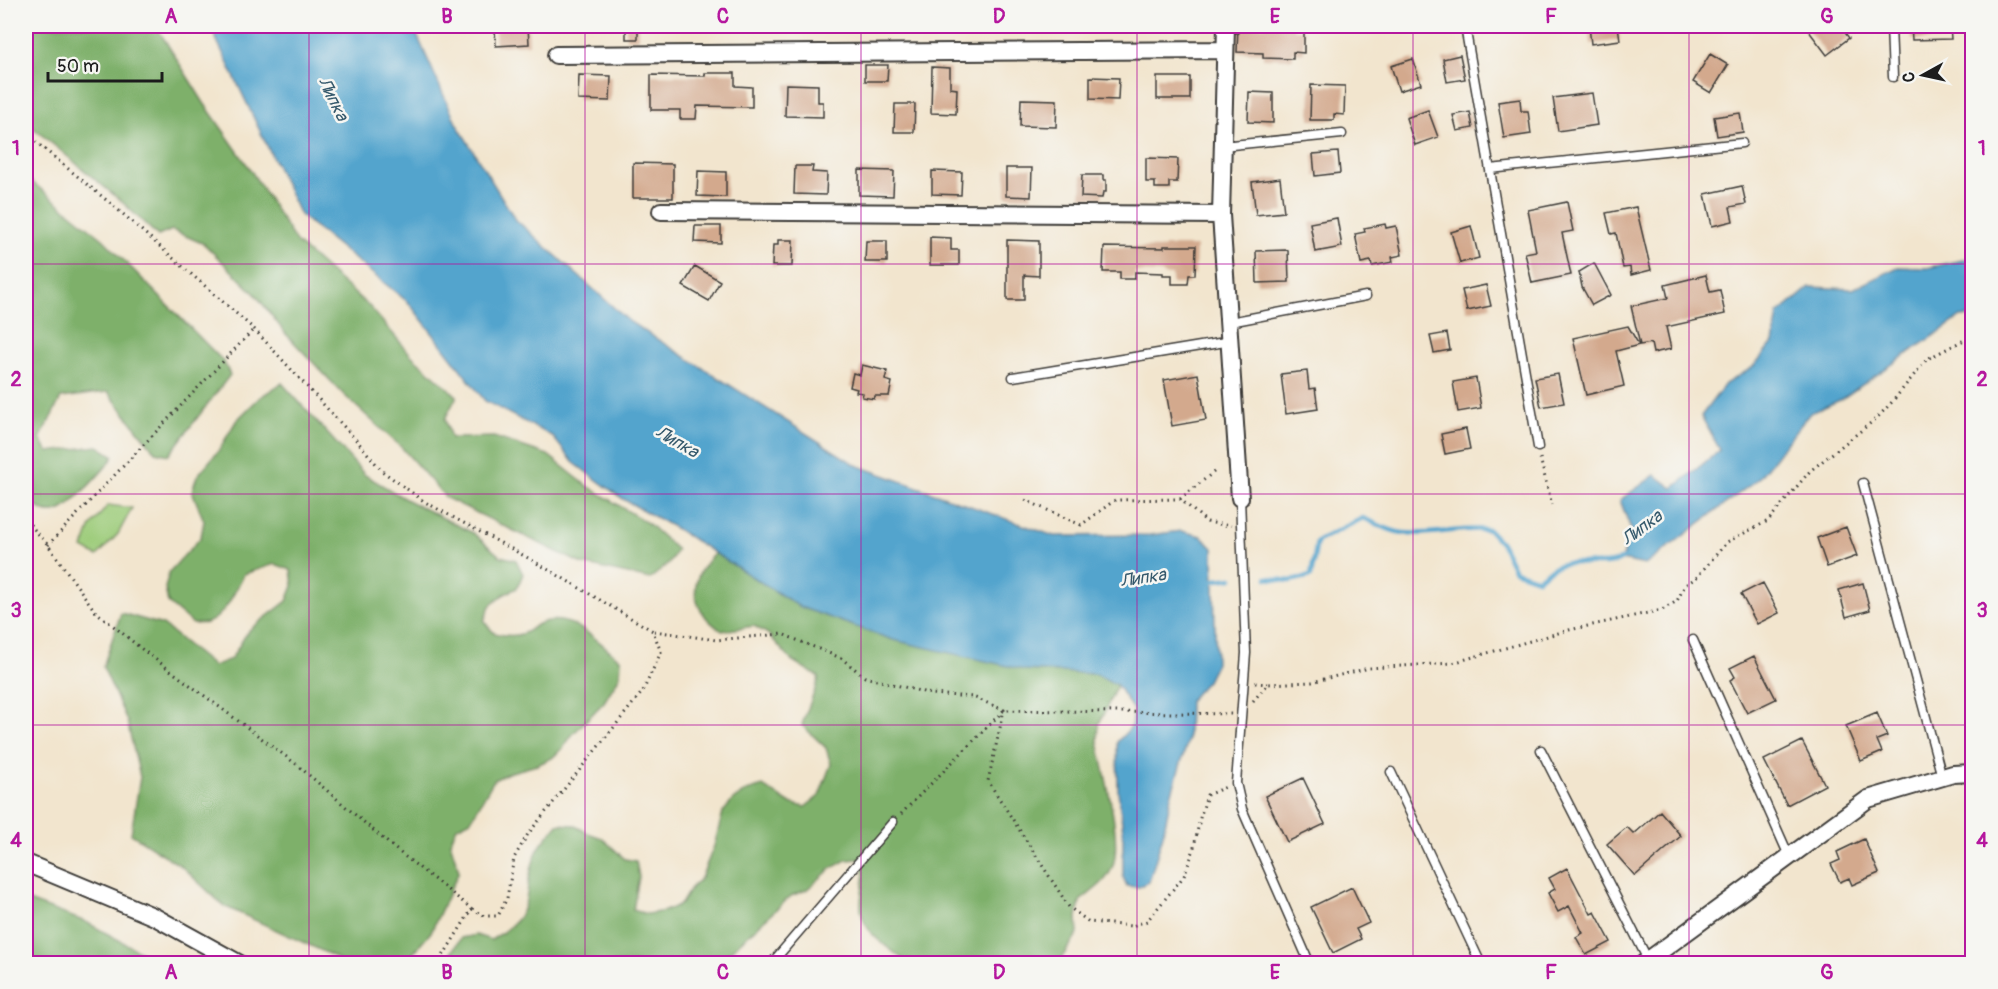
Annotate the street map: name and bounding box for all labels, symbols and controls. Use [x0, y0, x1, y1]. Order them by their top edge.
text: A [165, 4, 178, 29]
text: B [441, 4, 453, 29]
text: C [717, 4, 729, 29]
text: D [993, 4, 1006, 29]
text: E [1270, 4, 1281, 29]
text: F [1545, 4, 1557, 29]
text: G [1820, 4, 1834, 29]
scale bar [48, 45, 162, 83]
north arrow [1893, 45, 1953, 105]
text: 50 m [57, 55, 99, 78]
text: С [1899, 71, 1920, 83]
water label: Липка [313, 73, 354, 126]
text: 1 [12, 136, 20, 161]
text: 1 [1978, 136, 1986, 161]
text: 2 [10, 367, 22, 392]
text: 2 [1976, 367, 1988, 392]
water label: Липка [651, 421, 704, 464]
water label: Липка [1617, 504, 1668, 551]
water label: Липка [1119, 563, 1169, 593]
text: 3 [10, 598, 22, 623]
text: 3 [1976, 598, 1988, 623]
text: 4 [10, 828, 22, 853]
text: 4 [1976, 828, 1988, 853]
text: A [165, 960, 178, 985]
text: B [441, 960, 453, 985]
text: C [717, 960, 729, 985]
text: D [993, 960, 1006, 985]
text: E [1270, 960, 1281, 985]
text: F [1545, 960, 1557, 985]
text: G [1820, 960, 1834, 985]

